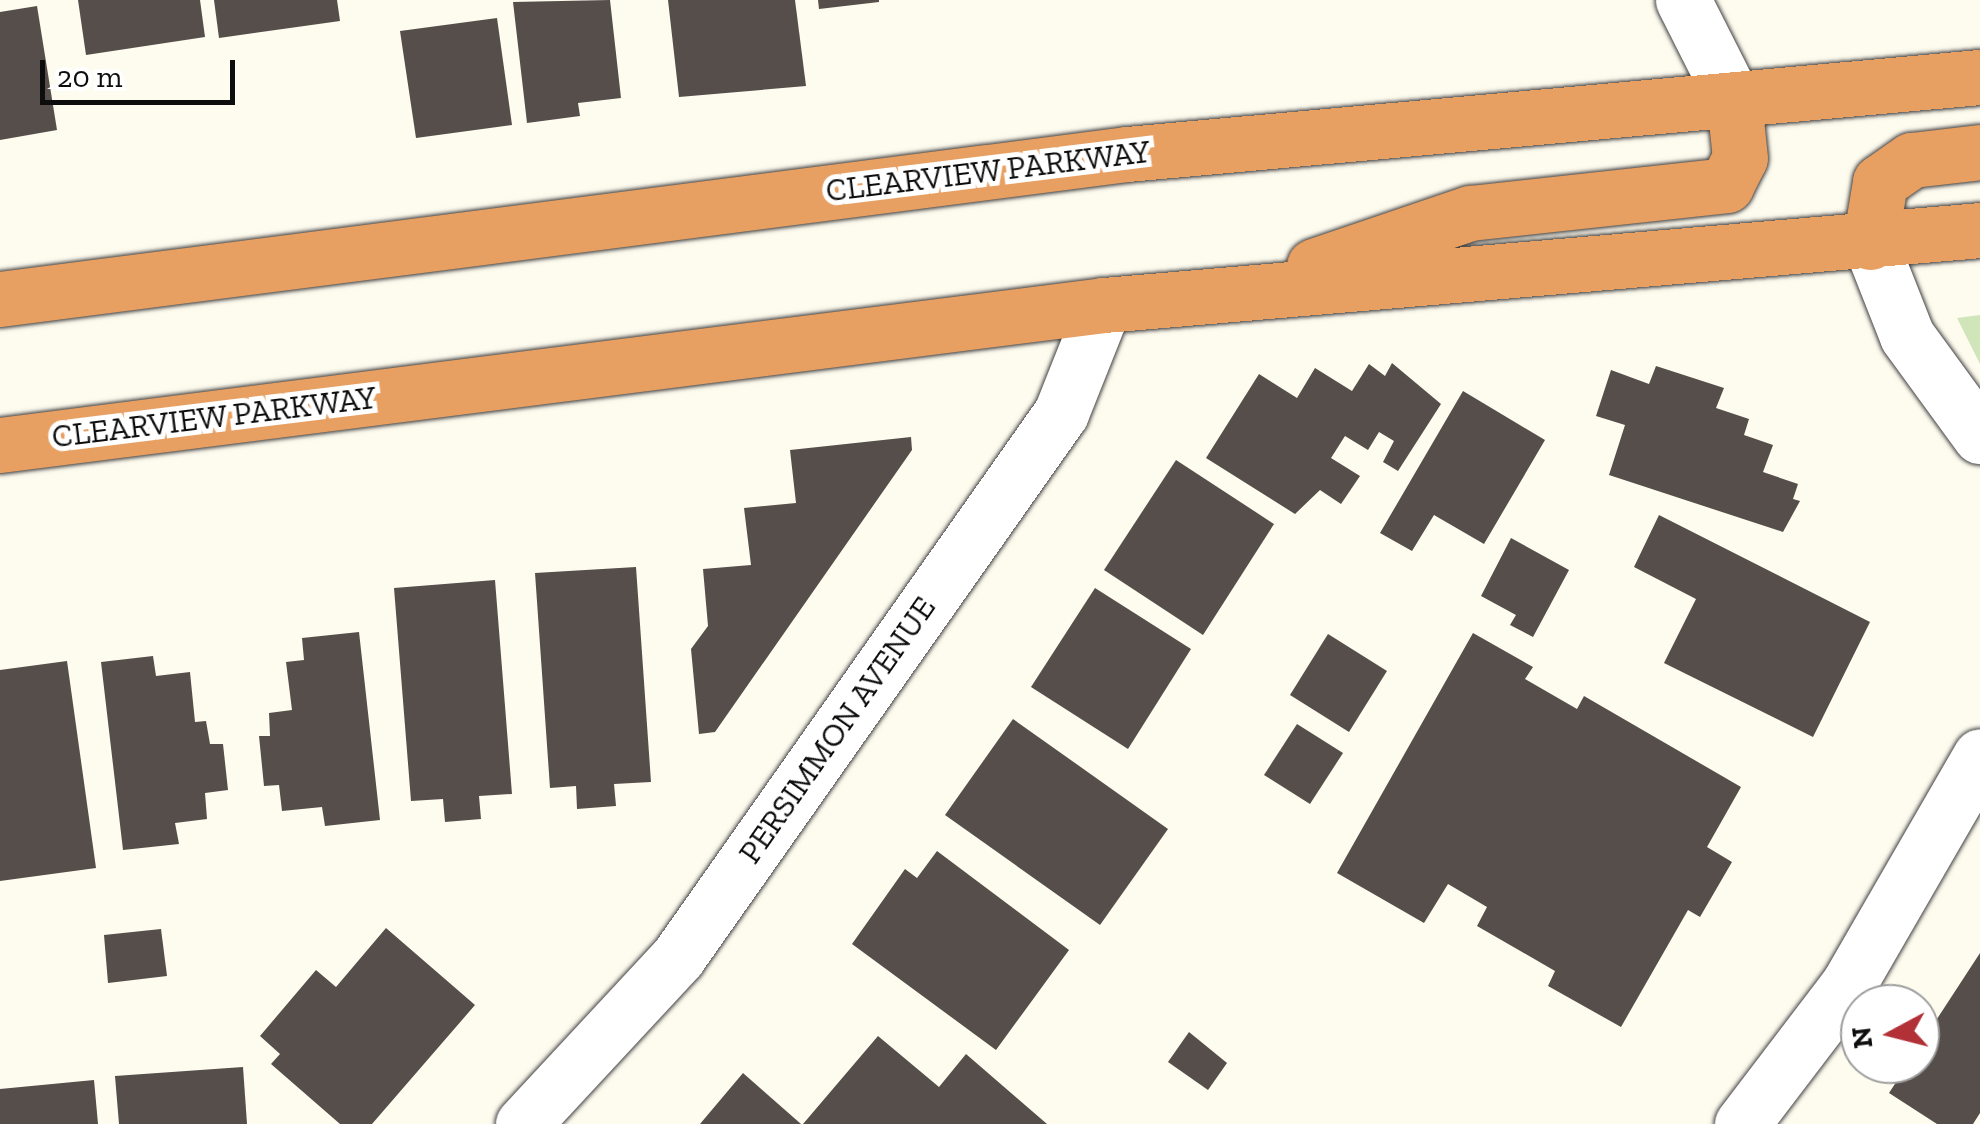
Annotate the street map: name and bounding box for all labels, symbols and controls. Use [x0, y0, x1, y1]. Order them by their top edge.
scale bar [45, 40, 240, 102]
text: 20 m [57, 59, 122, 95]
street label: CLEARVIEW PARKWAY [823, 132, 1153, 210]
street label: CLEARVIEW PARKWAY [49, 378, 379, 456]
street label: PERSIMMON AVENUE [730, 589, 944, 871]
north arrow [1840, 984, 1940, 1084]
text: N [1844, 1025, 1879, 1050]

